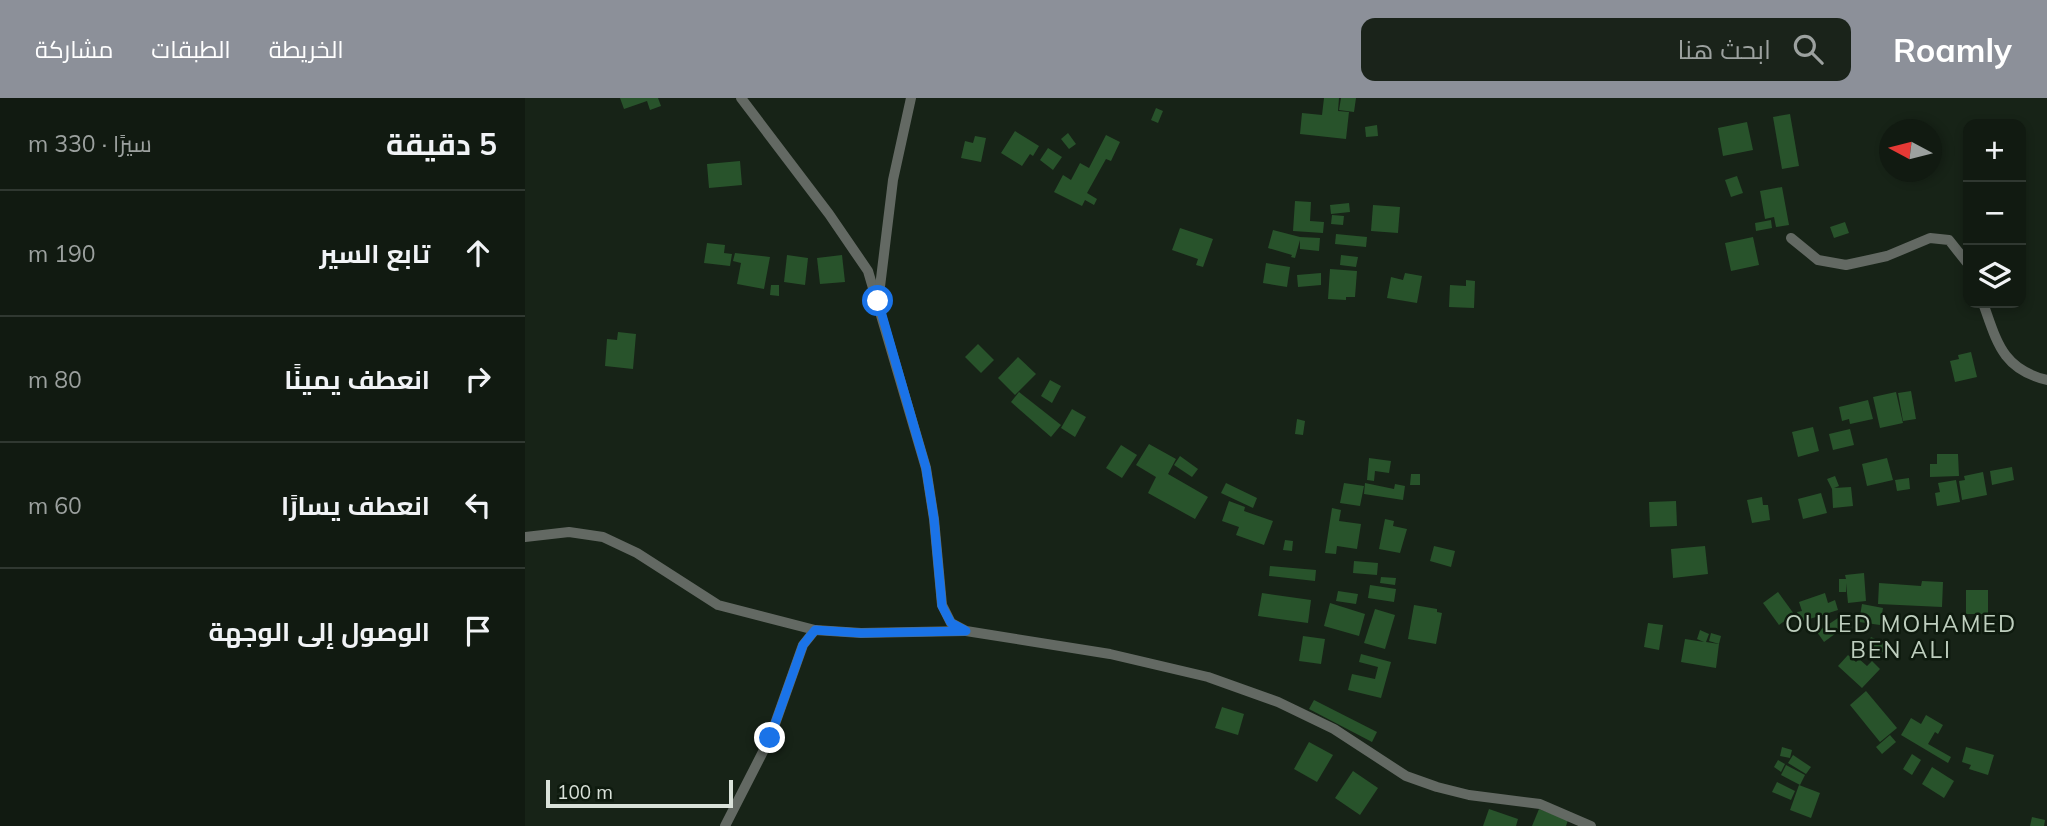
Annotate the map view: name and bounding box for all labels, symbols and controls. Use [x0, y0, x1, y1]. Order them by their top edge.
search box [1361, 18, 1851, 81]
text: Roamly [1893, 29, 2012, 70]
icon: search [1789, 30, 1827, 68]
text: ابحث هنا [1677, 33, 1771, 66]
text: مشاركة [35, 34, 113, 64]
text: الطبقات [151, 34, 231, 64]
text: الخريطة [269, 34, 344, 64]
north arrow [1879, 119, 1942, 182]
map controls [1963, 119, 2026, 308]
button: + [1963, 119, 2026, 182]
text: 5 دقيقة [386, 125, 497, 163]
text: سيرًا · 330 m [28, 129, 152, 158]
button: − [1963, 182, 2026, 245]
icon: ahead [459, 234, 497, 272]
text: تابع السير [319, 237, 430, 270]
text: 190 m [28, 239, 96, 268]
button: layers [1963, 245, 2026, 308]
route start [862, 285, 893, 316]
icon: right [459, 360, 497, 398]
text: انعطف يمينًا [284, 363, 430, 396]
text: 80 m [28, 365, 82, 394]
icon: left [459, 486, 497, 524]
text: انعطف يسارًا [281, 489, 430, 522]
text: 60 m [28, 491, 82, 520]
district label: OULED MOHAMED BEN ALI [1785, 609, 2017, 664]
icon: arrive [459, 612, 497, 650]
text: الوصول إلى الوجهة [209, 615, 430, 648]
route end [754, 722, 785, 753]
scale bar [546, 777, 733, 809]
text: 100 m [557, 780, 613, 804]

